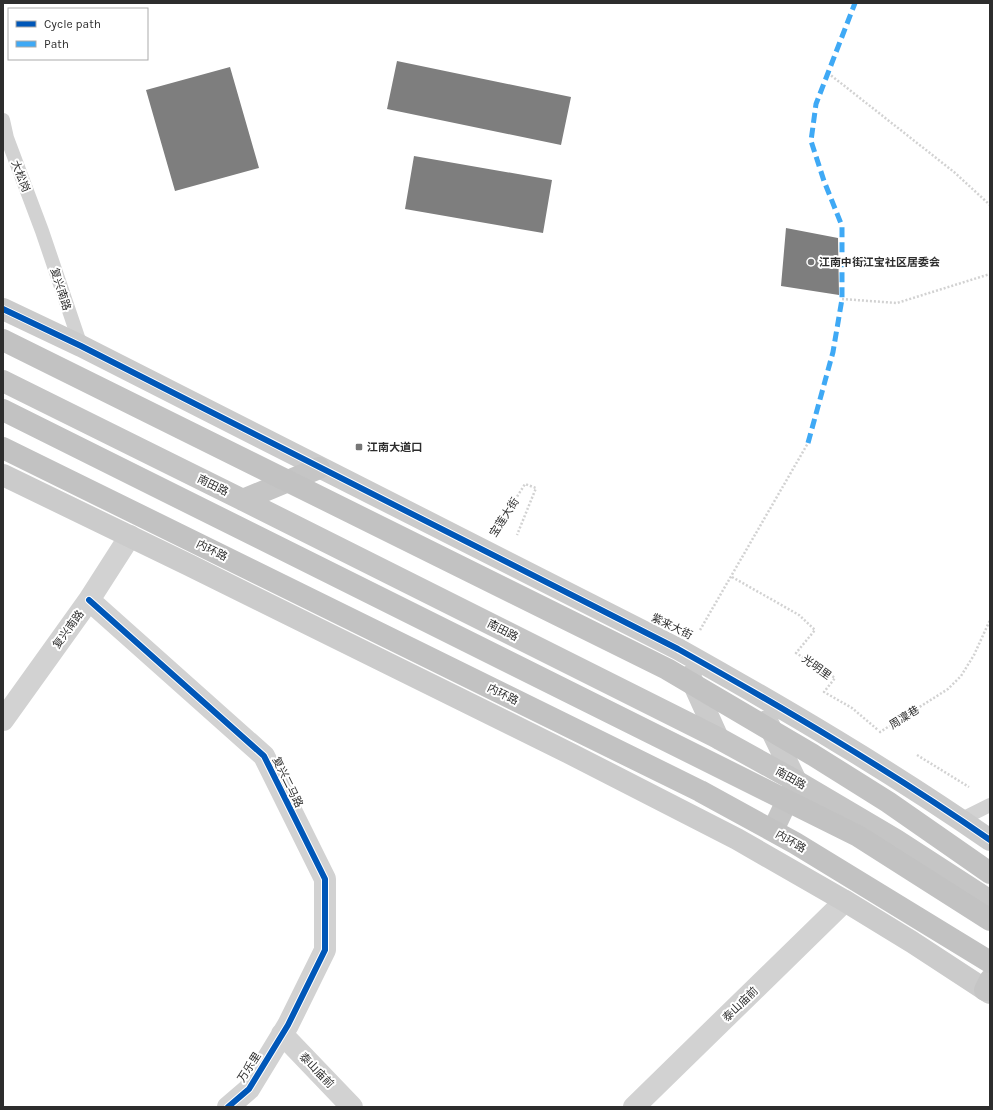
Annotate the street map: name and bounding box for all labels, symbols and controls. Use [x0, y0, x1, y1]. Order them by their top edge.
legend [8, 8, 148, 60]
text: Cycle path [44, 17, 101, 31]
text: Path [44, 37, 69, 51]
street label: 大松岗 [9, 158, 33, 194]
place label: 江南中街江宝社区居委会 [819, 256, 940, 269]
marker: 江南中街江宝社区居委会 [806, 257, 816, 267]
street label: 复兴南路 [48, 266, 74, 312]
place label: 江南大道口 [367, 441, 422, 454]
marker: 江南大道口 [354, 442, 364, 452]
street label: 南田路 [195, 472, 230, 499]
street label: 宝莲大街 [487, 495, 522, 539]
street label: 内环路 [194, 537, 229, 564]
street label: 复兴南路 [50, 608, 87, 651]
street label: 紫来大街 [649, 611, 694, 642]
street label: 南田路 [485, 617, 520, 644]
street label: 光明里 [800, 652, 834, 682]
street label: 内环路 [485, 681, 520, 708]
street label: 周凜巷 [887, 703, 922, 732]
street label: 复兴二马路 [270, 755, 305, 810]
street label: 南田路 [773, 765, 808, 792]
street label: 内环路 [773, 828, 808, 855]
street label: 泰山庙前 [720, 984, 761, 1024]
street label: 万乐里 [235, 1050, 264, 1085]
street label: 泰山庙前 [297, 1050, 337, 1091]

